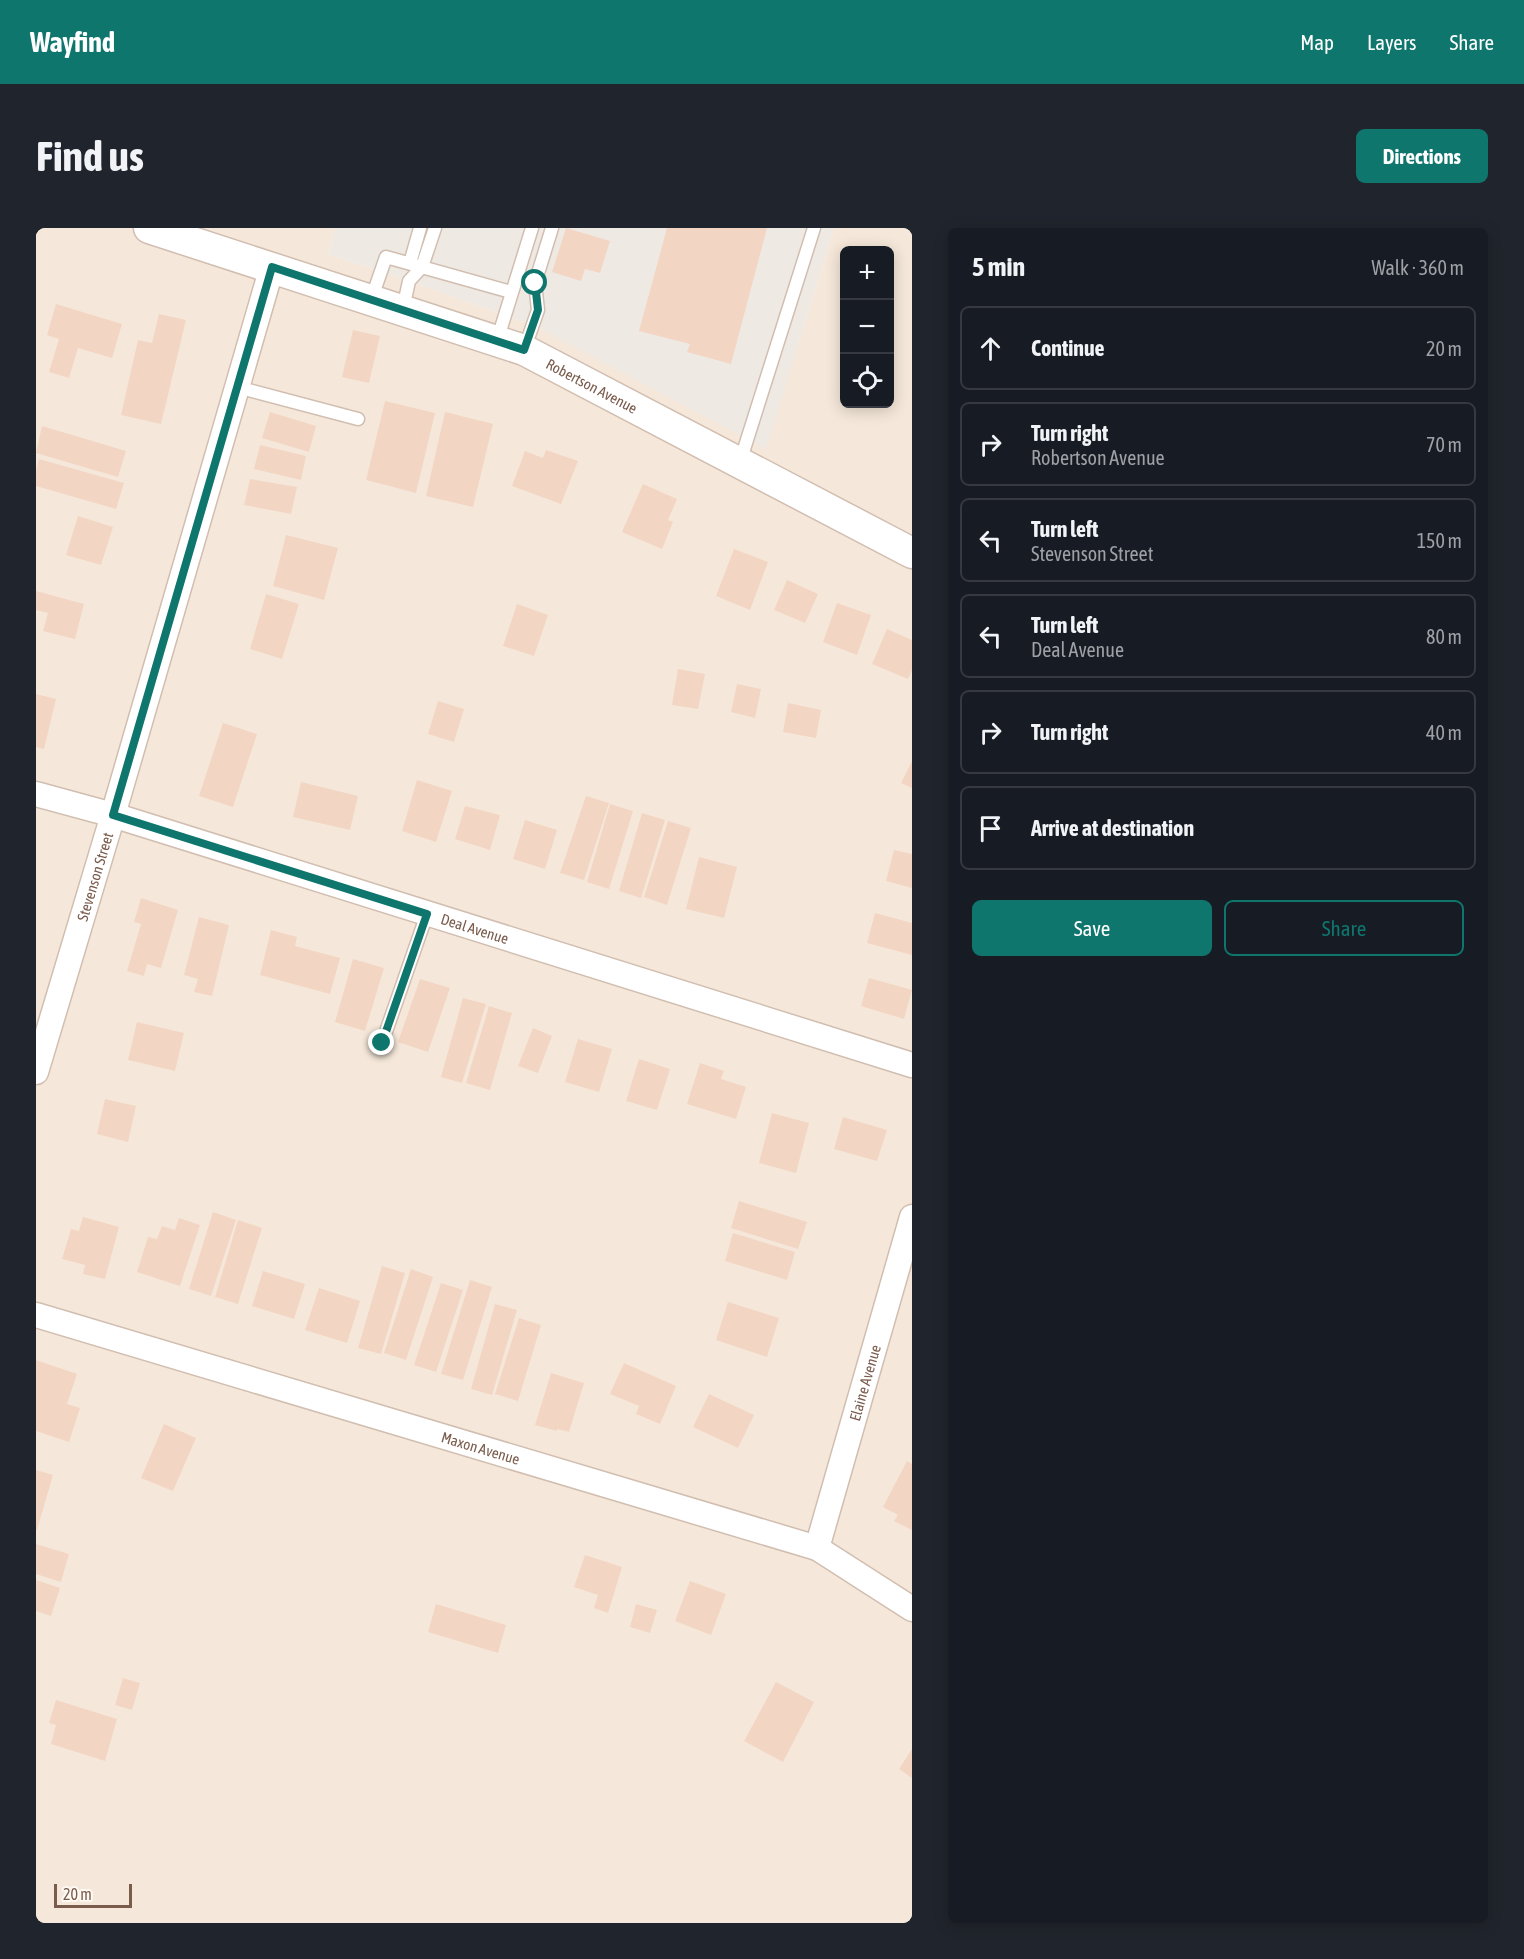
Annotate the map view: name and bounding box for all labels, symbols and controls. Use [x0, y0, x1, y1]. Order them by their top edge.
text: Wayfind [30, 26, 115, 58]
text: Map [1300, 30, 1334, 54]
text: Layers [1367, 30, 1417, 54]
text: Share [1450, 30, 1494, 54]
button: Directions [1356, 129, 1488, 183]
text: Find us [36, 132, 144, 180]
map controls [840, 246, 894, 408]
button: + [840, 246, 894, 300]
text: 5 min [972, 252, 1025, 282]
text: Walk · 360 m [1372, 256, 1464, 279]
route start [521, 269, 547, 295]
button: − [840, 300, 894, 354]
icon: ahead [974, 332, 1007, 365]
text: Continue [1031, 335, 1105, 361]
text: 20 m [1426, 337, 1462, 360]
button: locate [840, 354, 894, 408]
street label: Robertson Avenue [544, 355, 640, 416]
text: Turn right [1031, 420, 1108, 446]
icon: right [974, 428, 1007, 461]
text: 70 m [1426, 433, 1462, 456]
text: Robertson Avenue [1031, 446, 1165, 469]
text: Turn left [1031, 516, 1098, 542]
icon: left [974, 524, 1007, 557]
text: 150 m [1417, 529, 1462, 552]
text: Stevenson Street [1031, 542, 1153, 565]
text: Turn left [1031, 612, 1098, 638]
icon: left [974, 620, 1007, 653]
text: 80 m [1426, 625, 1462, 648]
text: Deal Avenue [1031, 638, 1124, 661]
icon: right [974, 716, 1007, 749]
text: Turn right [1031, 719, 1108, 745]
text: 40 m [1426, 721, 1462, 744]
icon: arrive [974, 812, 1007, 845]
text: Arrive at destination [1031, 815, 1194, 841]
street label: Stevenson Street [73, 830, 116, 923]
button: Save [972, 900, 1212, 956]
button: Share [1224, 900, 1464, 956]
street label: Deal Avenue [439, 910, 511, 947]
route end [368, 1029, 394, 1055]
street label: Elaine Avenue [845, 1342, 884, 1423]
street label: Maxon Avenue [439, 1428, 522, 1467]
scale bar [54, 1881, 132, 1908]
text: 20 m [63, 1885, 92, 1903]

